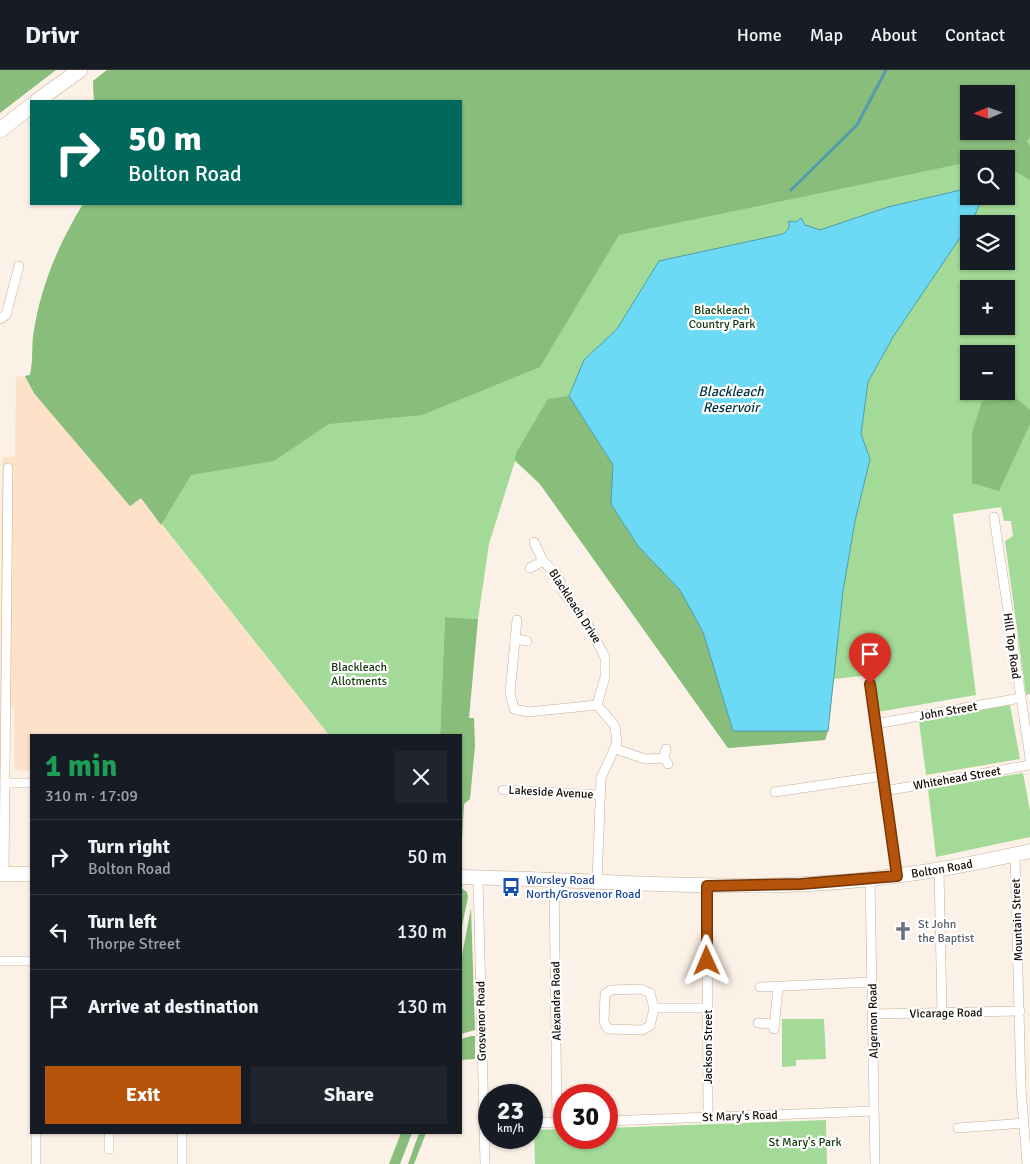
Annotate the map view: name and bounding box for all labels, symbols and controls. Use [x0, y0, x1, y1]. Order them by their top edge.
text: Drivr [25, 20, 79, 50]
text: Home [737, 24, 782, 46]
text: Map [810, 24, 843, 46]
text: About [871, 24, 917, 46]
text: Contact [945, 24, 1005, 46]
north arrow [960, 85, 1015, 140]
map controls [960, 85, 1015, 400]
text: 50 m [128, 117, 202, 160]
icon: right [45, 120, 110, 185]
button: search [960, 150, 1015, 205]
text: Bolton Road [128, 160, 242, 187]
button: layers [960, 215, 1015, 270]
button: + [960, 280, 1015, 335]
park label: Blackleach Country Park [689, 303, 755, 332]
button: − [960, 345, 1015, 400]
water label: Blackleach Reservoir [698, 383, 764, 416]
street label: Blackleach Drive [545, 566, 604, 646]
street label: Hill Top Road [999, 612, 1024, 680]
pin [849, 633, 891, 684]
icon: arrive [856, 640, 884, 668]
park label: Blackleach Allotments [331, 660, 387, 689]
street label: John Street [918, 699, 978, 724]
text: 1 min [45, 748, 117, 785]
button: close [395, 751, 447, 803]
street label: Whitehead Street [912, 763, 1002, 794]
street label: Lakeside Avenue [508, 783, 594, 802]
text: 310 m · 17:09 [45, 786, 138, 806]
text: Turn right [88, 835, 170, 859]
icon: right [45, 843, 73, 871]
text: 50 m [407, 845, 447, 869]
street label: Bolton Road [910, 856, 974, 882]
text: Bolton Road [88, 859, 171, 879]
place label: Worsley Road North/Grosvenor Road [526, 873, 641, 902]
bus stop icon: Worsley Road North/Grosvenor Road [500, 876, 522, 898]
street label: Mountain Street [1009, 878, 1026, 962]
text: Turn left [88, 910, 157, 934]
place label: St John the Baptist [918, 917, 974, 946]
icon: left [45, 918, 73, 946]
text: 130 m [397, 920, 447, 944]
church icon: St John the Baptist [892, 920, 914, 942]
text: Thorpe Street [88, 934, 181, 954]
position arrow [680, 934, 732, 986]
street label: Alexandra Road [548, 961, 565, 1041]
street label: Grosvenor Road [473, 981, 490, 1061]
street label: Algernon Road [865, 983, 882, 1059]
icon: arrive [45, 993, 73, 1021]
text: Arrive at destination [88, 995, 259, 1019]
text: 130 m [397, 995, 447, 1019]
street label: Vicarage Road [909, 1005, 983, 1022]
street label: Jackson Street [701, 1010, 716, 1084]
button: Exit [45, 1066, 241, 1124]
button: Share [251, 1066, 447, 1124]
speed limit sign: 30 [553, 1084, 618, 1149]
text: 23 [497, 1095, 524, 1126]
street label: St Mary's Road [702, 1108, 778, 1125]
text: km/h [497, 1121, 524, 1136]
park label: St Mary's Park [768, 1135, 842, 1150]

